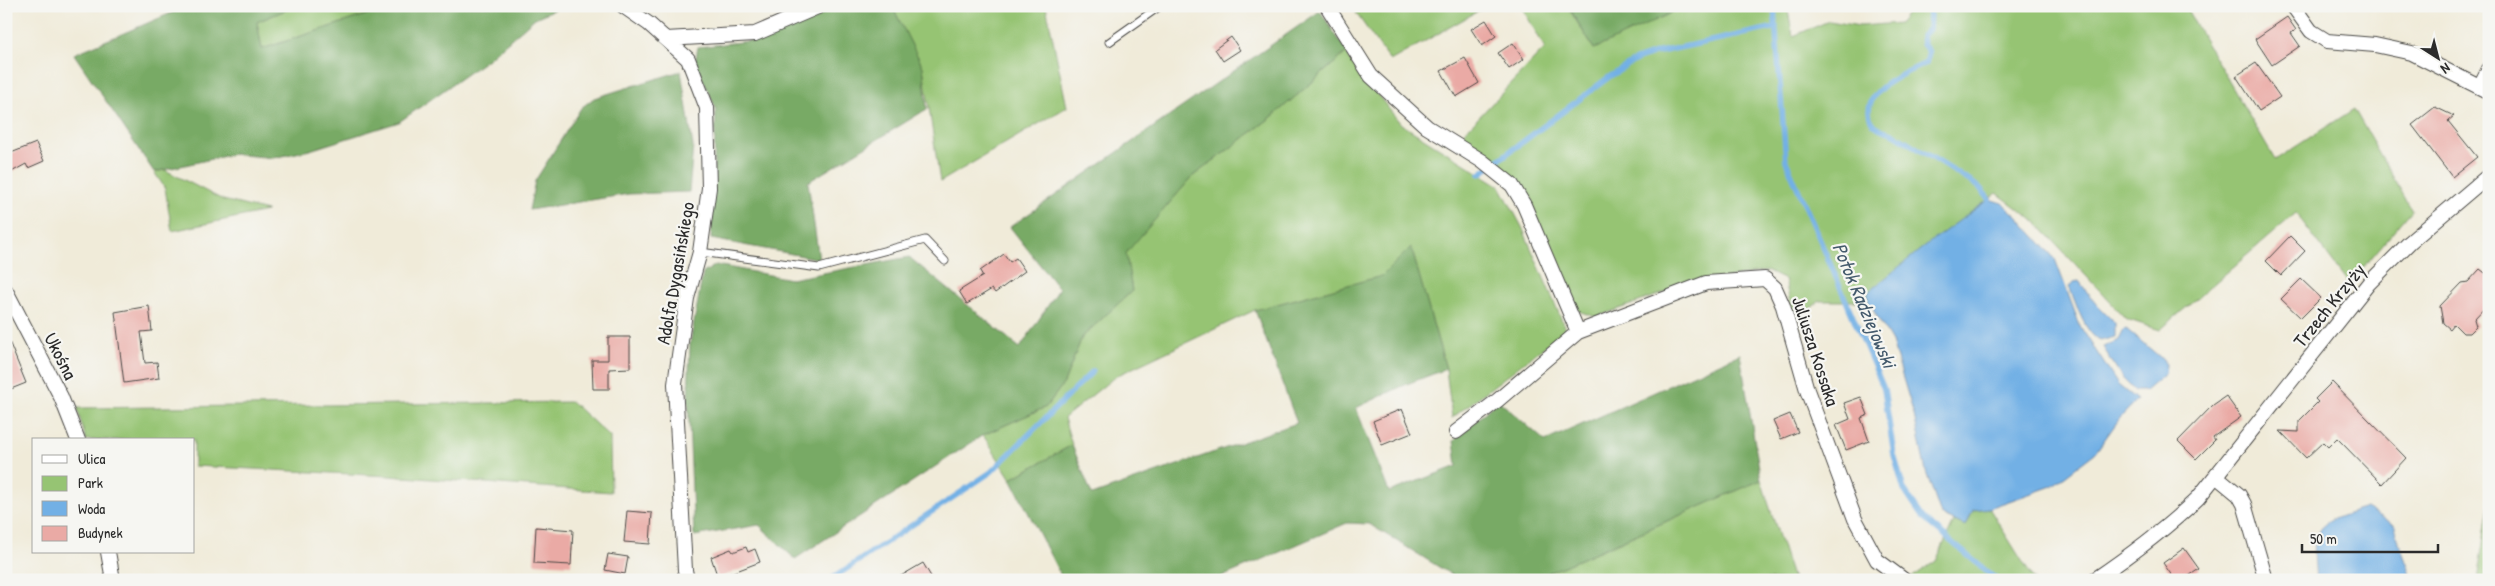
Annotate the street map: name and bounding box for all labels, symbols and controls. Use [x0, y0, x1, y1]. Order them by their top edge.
north arrow [2412, 32, 2462, 82]
text: N [2437, 59, 2455, 79]
street label: Adolfa Dygasińskiego [650, 199, 700, 346]
water label: Potok Radziejowski [1826, 238, 1905, 374]
street label: Trzech Krzyży [2287, 257, 2371, 353]
street label: Juliusza Kossaka [1786, 293, 1846, 410]
street label: Ukośna [38, 328, 84, 384]
legend [32, 438, 195, 554]
text: Ulica [78, 448, 105, 469]
text: Park [78, 472, 103, 493]
text: Woda [78, 498, 105, 519]
scale bar [2302, 521, 2439, 553]
text: Budynek [78, 522, 123, 543]
text: 50 m [2310, 528, 2337, 549]

